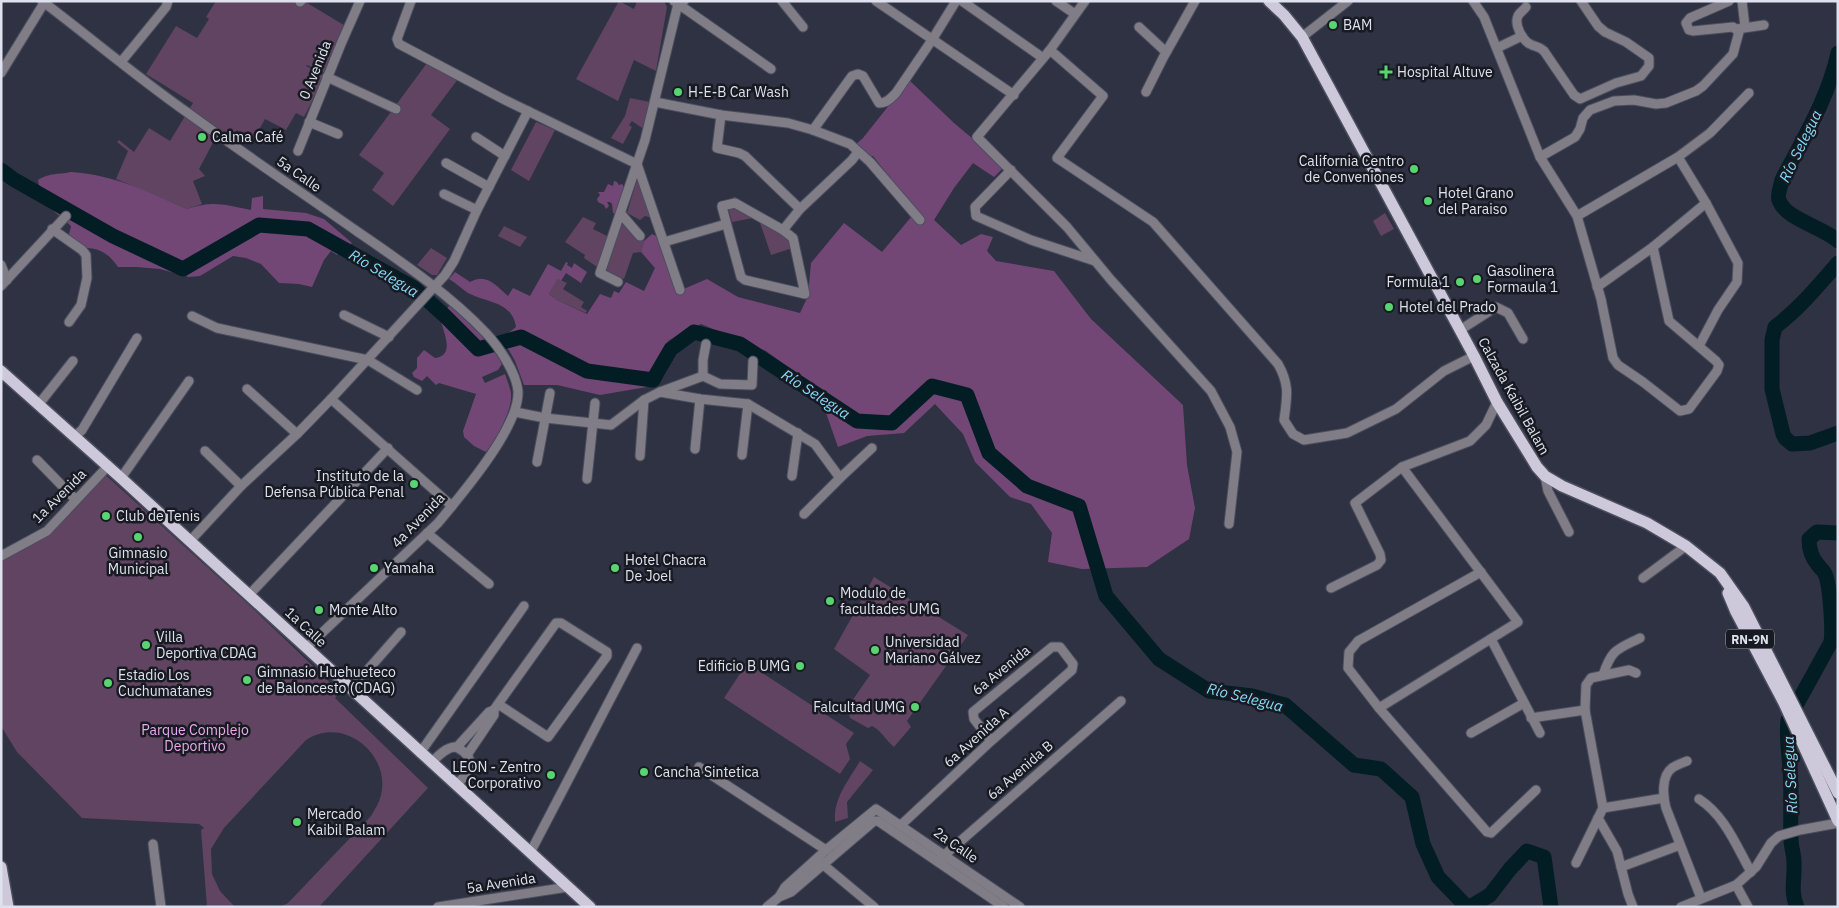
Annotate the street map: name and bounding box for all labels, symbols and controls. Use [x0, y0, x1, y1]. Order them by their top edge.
place label: BAM [1343, 16, 1372, 34]
marker: BAM [1327, 19, 1339, 31]
street label: 0 Avenida [295, 37, 335, 102]
place label: Hospital Altuve [1397, 63, 1493, 81]
marker: Hospital Altuve [1379, 65, 1393, 79]
place label: H-E-B Car Wash [688, 83, 789, 101]
marker: H-E-B Car Wash [672, 86, 684, 98]
water label: Río Selegua [1774, 107, 1826, 185]
place label: Calma Café [212, 128, 284, 146]
marker: Calma Café [196, 131, 208, 143]
street label: 5a Calle [273, 152, 325, 196]
place label: California Centro de Conveniones [1299, 152, 1404, 186]
marker: California Centro de Conveniones [1408, 163, 1420, 175]
place label: Hotel Grano del Paraiso [1438, 184, 1514, 218]
marker: Hotel Grano del Paraiso [1422, 195, 1434, 207]
water label: Río Selegua [346, 245, 422, 301]
place label: Gasolinera Formaula 1 [1487, 262, 1558, 296]
place label: Formula 1 [1386, 273, 1450, 291]
marker: Gasolinera Formaula 1 [1471, 273, 1483, 285]
marker: Formula 1 [1454, 276, 1466, 288]
place label: Hotel del Prado [1399, 298, 1496, 316]
marker: Hotel del Prado [1383, 301, 1395, 313]
street label: Calzada Kaibil Balam [1474, 334, 1554, 458]
water label: Río Selegua [778, 365, 854, 423]
street label: 1a Avenida [28, 465, 90, 527]
place label: Instituto de la Defensa Pública Penal [264, 467, 405, 501]
marker: Instituto de la Defensa Pública Penal [408, 478, 420, 490]
street label: 4a Avenida [387, 488, 449, 551]
place label: Club de Tenis [116, 507, 200, 525]
marker: Club de Tenis [100, 510, 112, 522]
marker: Gimnasio Municipal [132, 531, 144, 543]
place label: Gimnasio Municipal [108, 544, 169, 578]
place label: Hotel Chacra De Joel [625, 551, 707, 585]
place label: Yamaha [384, 559, 435, 577]
marker: Yamaha [368, 562, 380, 574]
marker: Hotel Chacra De Joel [609, 562, 621, 574]
place label: Modulo de facultades UMG [840, 584, 940, 618]
marker: Modulo de facultades UMG [824, 595, 836, 607]
place label: Monte Alto [329, 601, 398, 619]
street label: 1a Calle [281, 603, 331, 651]
marker: Monte Alto [313, 604, 325, 616]
place label: Villa Deportiva CDAG [156, 628, 257, 662]
road number: RN-9N [1726, 630, 1774, 648]
place label: Universidad Mariano Gálvez [885, 633, 981, 667]
marker: Villa Deportiva CDAG [140, 639, 152, 651]
street label: 6a Avenida [968, 641, 1034, 699]
marker: Universidad Mariano Gálvez [869, 644, 881, 656]
place label: Edificio B UMG [698, 657, 790, 675]
marker: Edificio B UMG [794, 660, 806, 672]
place label: Gimnasio Huehueteco de Baloncesto (CDAG) [257, 663, 396, 697]
place label: Estadio Los Cuchumatanes [118, 666, 212, 700]
marker: Gimnasio Huehueteco de Baloncesto (CDAG) [241, 674, 253, 686]
marker: Estadio Los Cuchumatanes [102, 677, 114, 689]
water label: Río Selegua [1205, 678, 1285, 716]
place label: Falcultad UMG [813, 698, 905, 716]
marker: Falcultad UMG [909, 701, 921, 713]
street label: 6a Avenida A [940, 703, 1012, 771]
park label: Parque Complejo Deportivo [141, 721, 249, 755]
water label: Río Selegua [1778, 735, 1802, 814]
street label: 6a Avenida B [983, 736, 1057, 804]
place label: LEON - Zentro Corporativo [452, 758, 541, 792]
place label: Cancha Sintetica [654, 763, 759, 781]
marker: Cancha Sintetica [638, 766, 650, 778]
marker: LEON - Zentro Corporativo [545, 769, 557, 781]
place label: Mercado Kaibil Balam [307, 805, 386, 839]
marker: Mercado Kaibil Balam [291, 816, 303, 828]
street label: 2a Calle [930, 823, 982, 867]
street label: 5a Avenida [465, 869, 537, 897]

